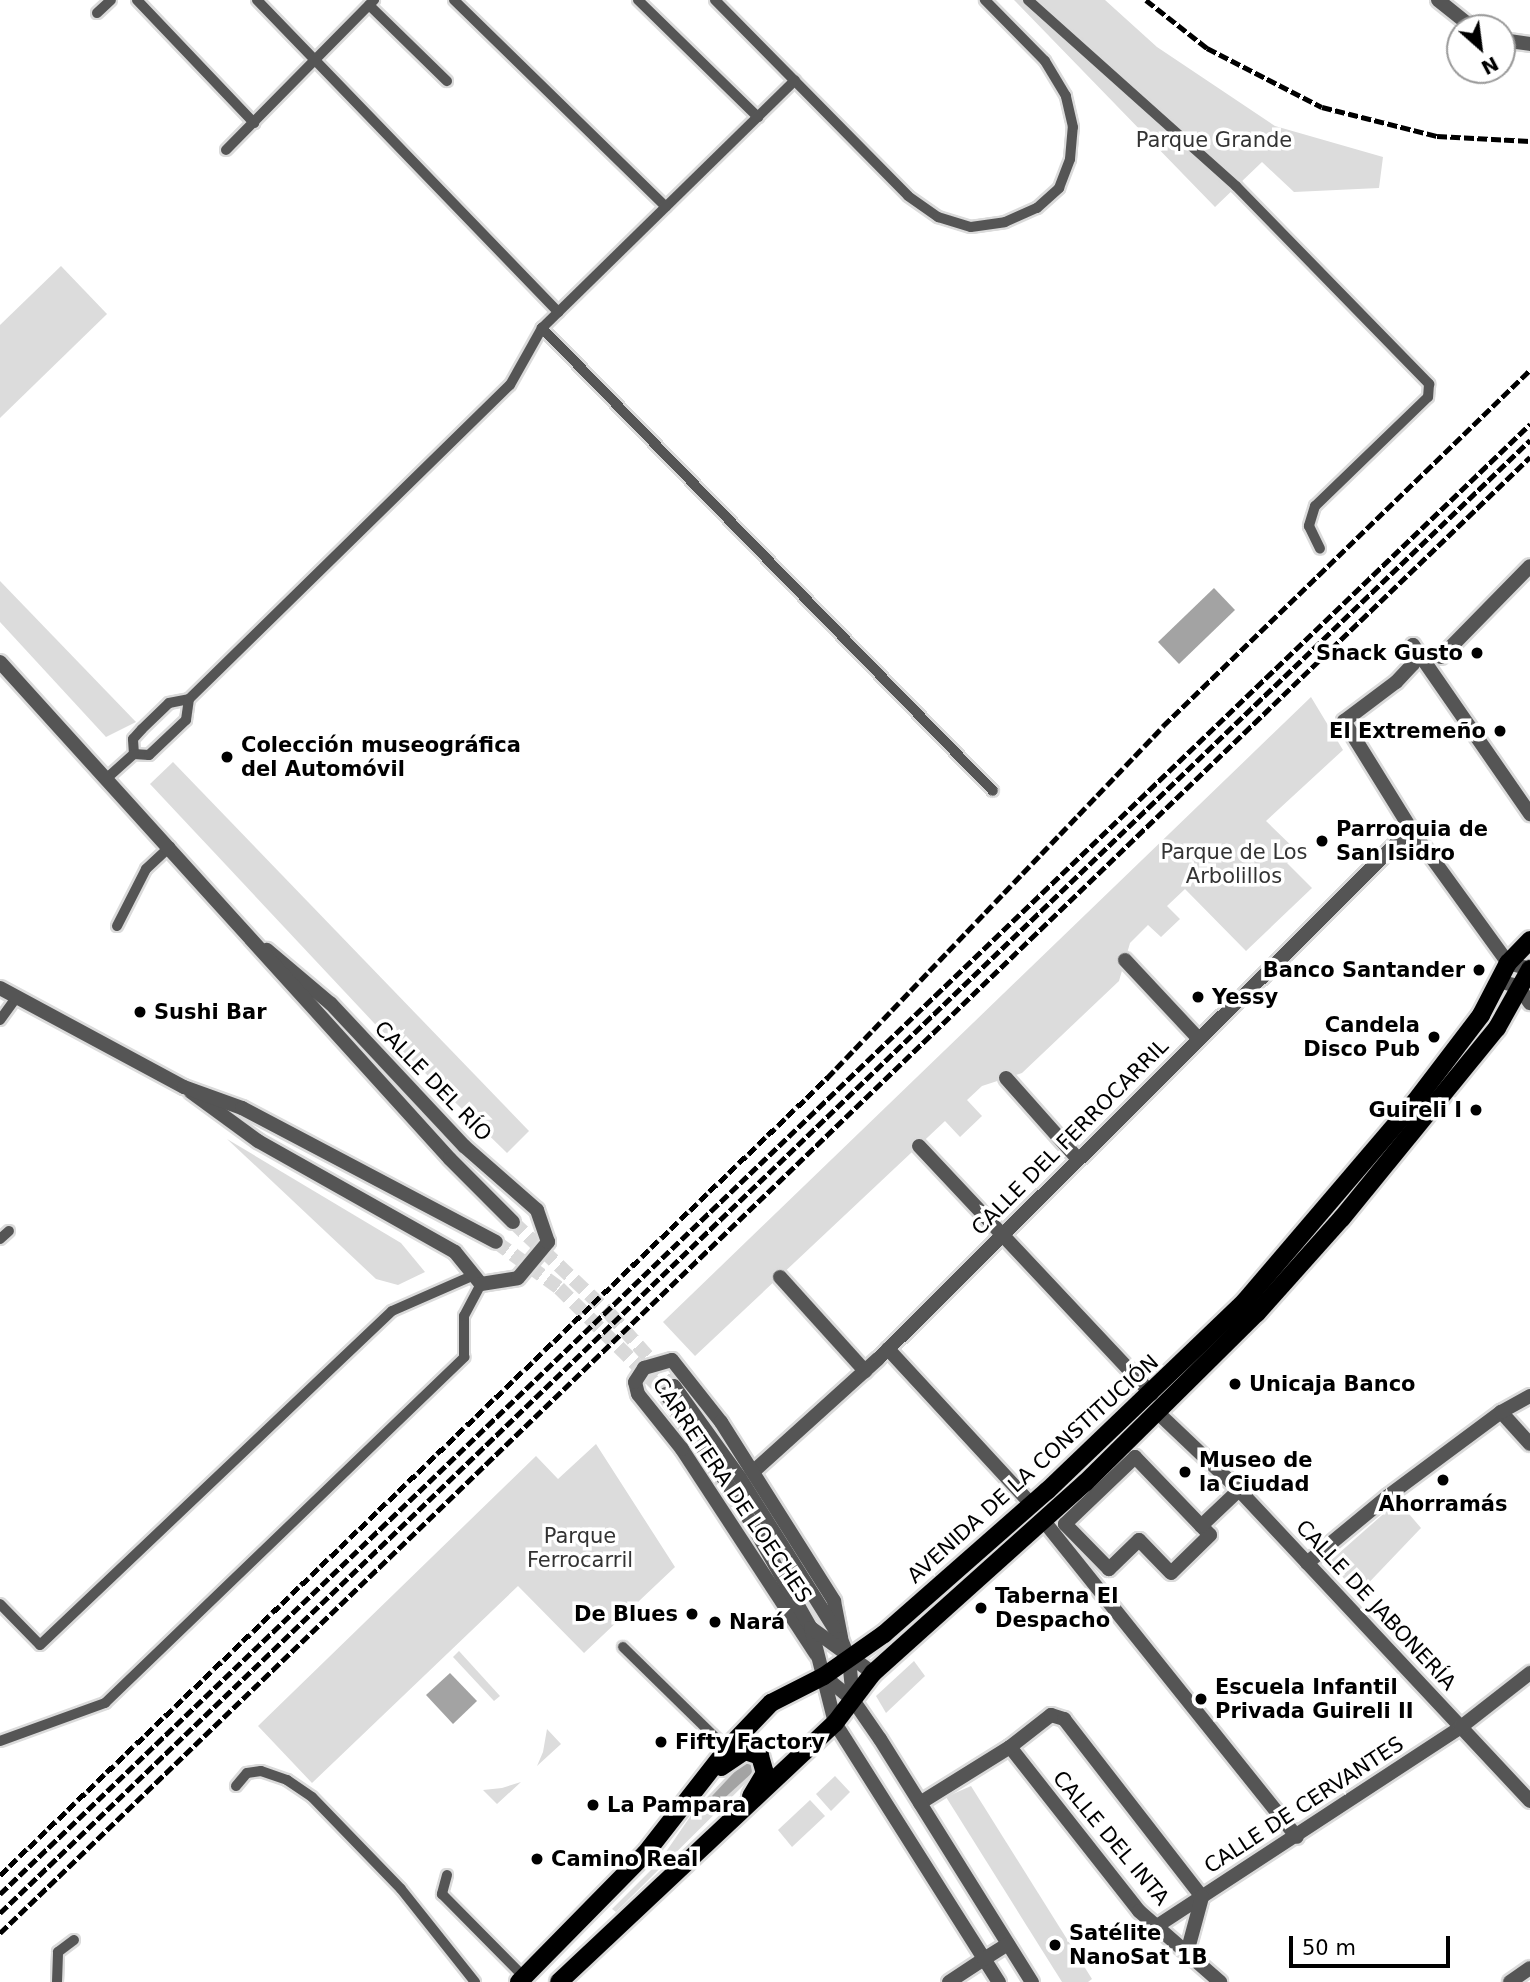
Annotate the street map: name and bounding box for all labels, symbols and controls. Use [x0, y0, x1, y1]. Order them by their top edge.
north arrow [1446, 14, 1516, 84]
text: N [1478, 52, 1502, 79]
park label: Parque Grande [1136, 127, 1292, 153]
place label: Snack Gusto [1316, 640, 1463, 666]
marker: Snack Gusto [1469, 645, 1485, 661]
place label: El Extremeño [1329, 718, 1486, 744]
marker: El Extremeño [1492, 723, 1508, 739]
place label: Colección museográfica del Automóvil [241, 732, 521, 782]
marker: Colección museográfica del Automóvil [219, 749, 235, 765]
place label: Parroquia de San Isidro [1336, 816, 1488, 866]
marker: Parroquia de San Isidro [1314, 833, 1330, 849]
park label: Parque de Los Arbolillos [1160, 839, 1308, 889]
place label: Banco Santander [1263, 957, 1465, 983]
marker: Banco Santander [1471, 962, 1487, 978]
place label: Yessy [1212, 984, 1278, 1010]
marker: Yessy [1190, 989, 1206, 1005]
place label: Sushi Bar [154, 999, 267, 1025]
marker: Sushi Bar [132, 1004, 148, 1020]
place label: Candela Disco Pub [1303, 1012, 1420, 1062]
street label: CALLE DEL RÍO [369, 1016, 497, 1146]
marker: Candela Disco Pub [1426, 1029, 1442, 1045]
street label: CALLE DEL FERROCARRIL [967, 1034, 1173, 1240]
place label: Guireli I [1368, 1097, 1462, 1123]
marker: Guireli I [1468, 1102, 1484, 1118]
street label: AVENIDA DE LA CONSTITUCIÓN [902, 1349, 1164, 1589]
place label: Unicaja Banco [1249, 1371, 1416, 1397]
street label: CARRETERA DE LOECHES [647, 1373, 817, 1607]
marker: Unicaja Banco [1227, 1376, 1243, 1392]
place label: Museo de la Ciudad [1199, 1447, 1313, 1497]
marker: Museo de la Ciudad [1177, 1464, 1193, 1480]
marker: Ahorramás [1435, 1472, 1451, 1488]
place label: Ahorramás [1378, 1491, 1508, 1517]
street label: CALLE DE JABONERÍA [1291, 1515, 1461, 1695]
park label: Parque Ferrocarril [527, 1523, 633, 1573]
place label: Taberna El Despacho [995, 1583, 1118, 1633]
marker: Taberna El Despacho [973, 1600, 989, 1616]
place label: De Blues [574, 1601, 678, 1627]
marker: De Blues [684, 1606, 700, 1622]
place label: Nará [729, 1609, 785, 1635]
marker: Nará [707, 1614, 723, 1630]
place label: Escuela Infantil Privada Guireli II [1215, 1674, 1414, 1724]
marker: Escuela Infantil Privada Guireli II [1193, 1691, 1209, 1707]
place label: Fifty Factory [675, 1729, 825, 1755]
street label: CALLE DE CERVANTES [1200, 1731, 1408, 1879]
marker: Fifty Factory [653, 1734, 669, 1750]
street label: CALLE DEL INTA [1047, 1766, 1175, 1910]
place label: La Pampara [607, 1792, 746, 1818]
marker: La Pampara [585, 1797, 601, 1813]
place label: Camino Real [551, 1846, 698, 1872]
marker: Camino Real [529, 1851, 545, 1867]
place label: Satélite NanoSat 1B [1069, 1920, 1207, 1970]
scale bar [1292, 1923, 1453, 1967]
text: 50 m [1302, 1936, 1356, 1960]
marker: Satélite NanoSat 1B [1047, 1937, 1063, 1953]

